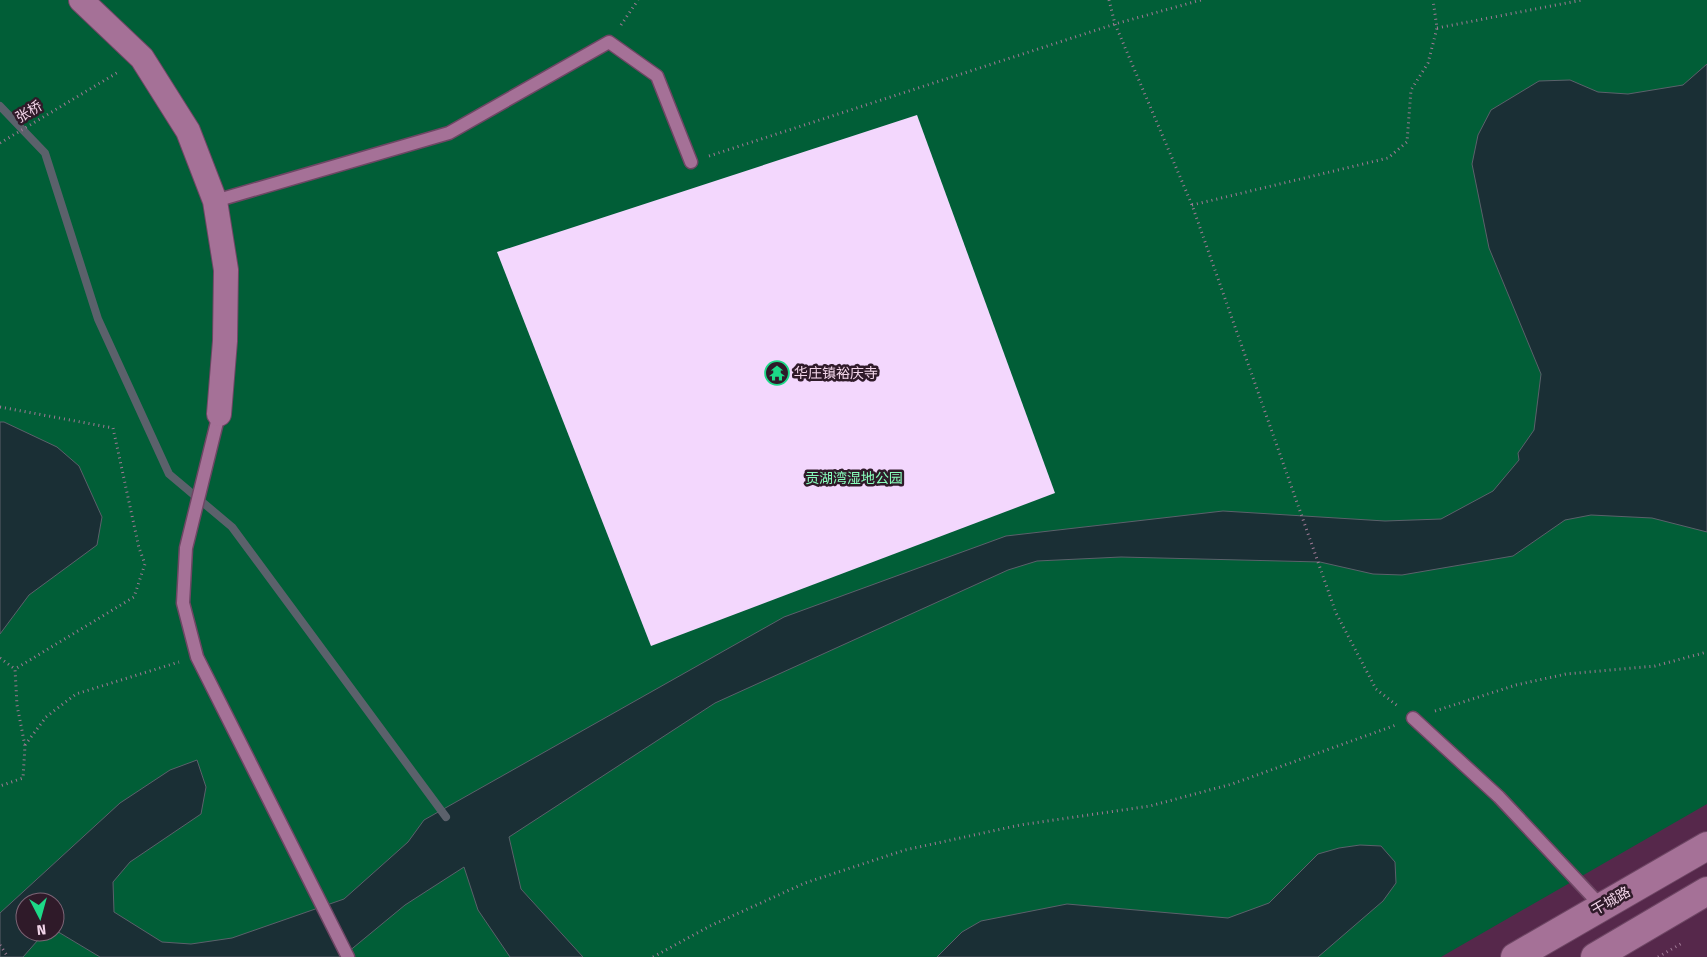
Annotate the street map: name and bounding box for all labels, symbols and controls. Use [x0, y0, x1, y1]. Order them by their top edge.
street label: 张桥 [13, 98, 45, 126]
temple icon: 华庄镇裕庆寺 [764, 360, 790, 386]
place label: 华庄镇裕庆寺 [794, 365, 878, 382]
park label: 贡湖湾湿地公园 [805, 470, 903, 487]
street label: 干城路 [1589, 883, 1633, 919]
north arrow [15, 892, 65, 942]
text: N [36, 920, 47, 938]

